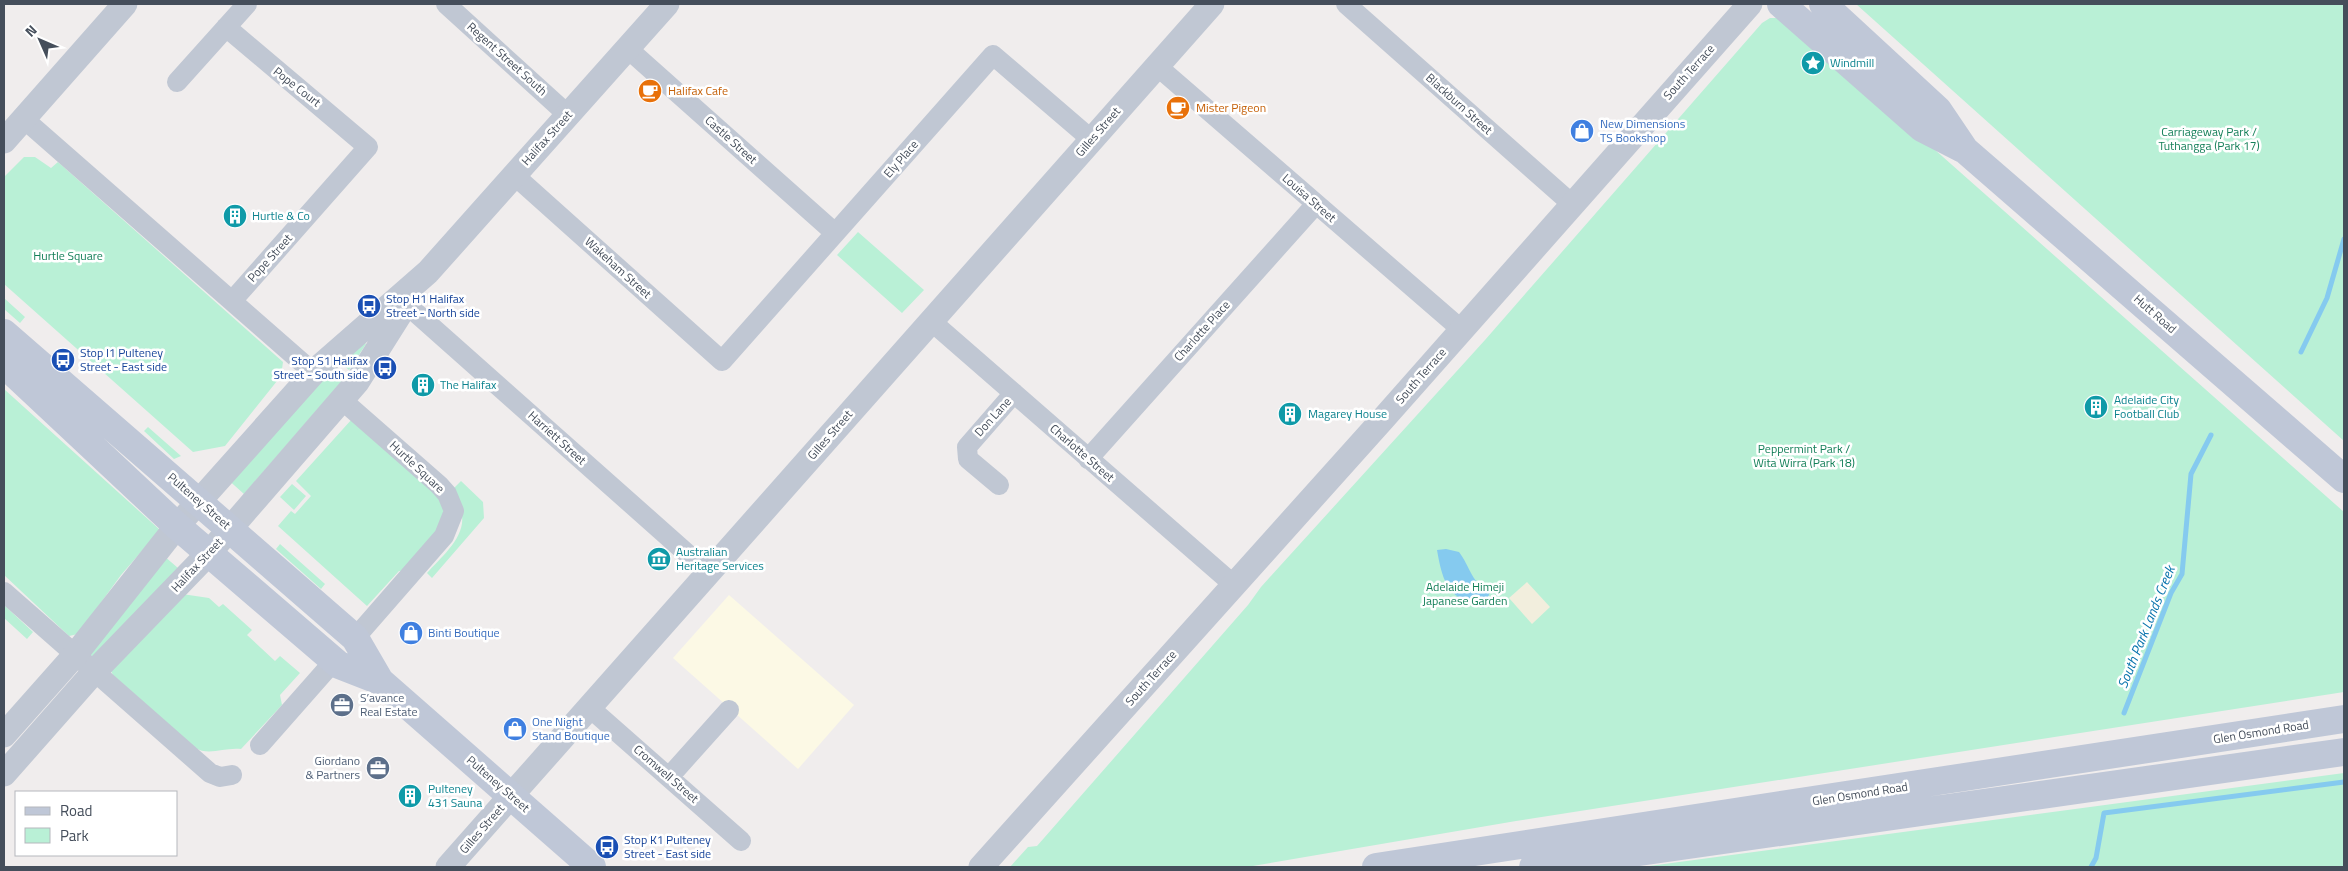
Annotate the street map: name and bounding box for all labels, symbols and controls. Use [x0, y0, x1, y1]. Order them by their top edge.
north arrow [15, 15, 65, 65]
street label: Regent Street South [463, 17, 552, 100]
text: N [20, 20, 41, 41]
street label: South Terrace [1658, 40, 1719, 104]
place icon: Windmill [1800, 50, 1826, 76]
place label: Windmill [1830, 53, 1874, 72]
street label: Pope Court [269, 62, 326, 112]
street label: Blackburn Street [1422, 68, 1497, 139]
cafe icon: Halifax Cafe [637, 78, 663, 104]
place label: Halifax Cafe [668, 81, 728, 100]
cafe icon: Mister Pigeon [1165, 95, 1191, 121]
place label: Mister Pigeon [1196, 98, 1266, 117]
street label: Gilles Street [1071, 102, 1125, 161]
street label: Halifax Street [517, 105, 577, 169]
street label: Castle Street [701, 111, 762, 169]
place label: New Dimensions TS Bookshop [1600, 114, 1686, 147]
shop icon: New Dimensions TS Bookshop [1569, 118, 1595, 144]
park label: Carriageway Park / Tuthangga (Park 17) [2158, 122, 2260, 155]
street label: Ely Place [879, 135, 923, 182]
street label: Louisa Street [1278, 169, 1341, 227]
building icon: Hurtle & Co [222, 203, 248, 229]
place label: Hurtle & Co [252, 206, 310, 225]
street label: Pope Street [243, 229, 297, 286]
street label: Wakeham Street [581, 232, 657, 303]
park label: Hurtle Square [33, 246, 103, 265]
place label: Stop H1 Halifax Street - North side [386, 289, 480, 322]
street label: Hutt Road [2130, 290, 2181, 338]
bus stop icon: Stop H1 Halifax Street - North side [356, 293, 382, 319]
street label: Charlotte Place [1169, 296, 1234, 365]
place label: Stop I1 Pulteney Street - East side [80, 343, 167, 376]
street label: South Terrace [1391, 343, 1451, 408]
bus stop icon: Stop I1 Pulteney Street - East side [50, 347, 76, 373]
place label: Stop S1 Halifax Street - South side [273, 351, 369, 384]
bus stop icon: Stop S1 Halifax Street - South side [372, 355, 398, 381]
building icon: The Halifax [410, 372, 436, 398]
place label: The Halifax [440, 375, 497, 394]
place label: Adelaide City Football Club [2114, 390, 2179, 423]
street label: Don Lane [970, 393, 1016, 441]
building icon: Adelaide City Football Club [2083, 394, 2109, 420]
building icon: Magarey House [1277, 401, 1303, 427]
place label: Magarey House [1308, 404, 1387, 423]
street label: Gilles Street [803, 405, 857, 464]
street label: Harriett Street [524, 406, 591, 470]
street label: Charlotte Street [1046, 419, 1119, 487]
street label: Hurtle Square [385, 436, 449, 497]
park label: Peppermint Park / Wita Wirra (Park 18) [1753, 439, 1855, 472]
street label: Pulteney Street [164, 468, 236, 534]
street label: Halifax Street [166, 533, 227, 596]
place label: Australian Heritage Services [676, 542, 764, 575]
museum icon: Australian Heritage Services [646, 546, 672, 572]
water label: South Park Lands Creek [2111, 561, 2180, 691]
park label: Adelaide Himeji Japanese Garden [1423, 577, 1507, 610]
shop icon: Binti Boutique [398, 620, 424, 646]
place label: Binti Boutique [428, 623, 500, 642]
street label: South Terrace [1120, 646, 1181, 710]
place label: S’avance Real Estate [360, 688, 417, 721]
office icon: S’avance Real Estate [329, 692, 355, 718]
place label: One Night Stand Boutique [532, 712, 610, 745]
street label: Glen Osmond Road [2212, 715, 2310, 748]
shop icon: One Night Stand Boutique [502, 716, 528, 742]
street label: Cromwell Street [629, 740, 704, 808]
place label: Giordano & Partners [305, 751, 360, 784]
street label: Pulteney Street [463, 751, 535, 817]
office icon: Giordano & Partners [365, 755, 391, 781]
street label: Glen Osmond Road [1811, 777, 1909, 810]
place label: Pulteney 431 Sauna [428, 779, 482, 812]
building icon: Pulteney 431 Sauna [397, 783, 423, 809]
legend [15, 791, 178, 856]
text: Road [60, 799, 92, 822]
street label: Gilles Street [455, 799, 509, 858]
text: Park [60, 824, 89, 847]
place label: Stop K1 Pulteney Street - East side [624, 830, 711, 863]
bus stop icon: Stop K1 Pulteney Street - East side [594, 834, 620, 860]

